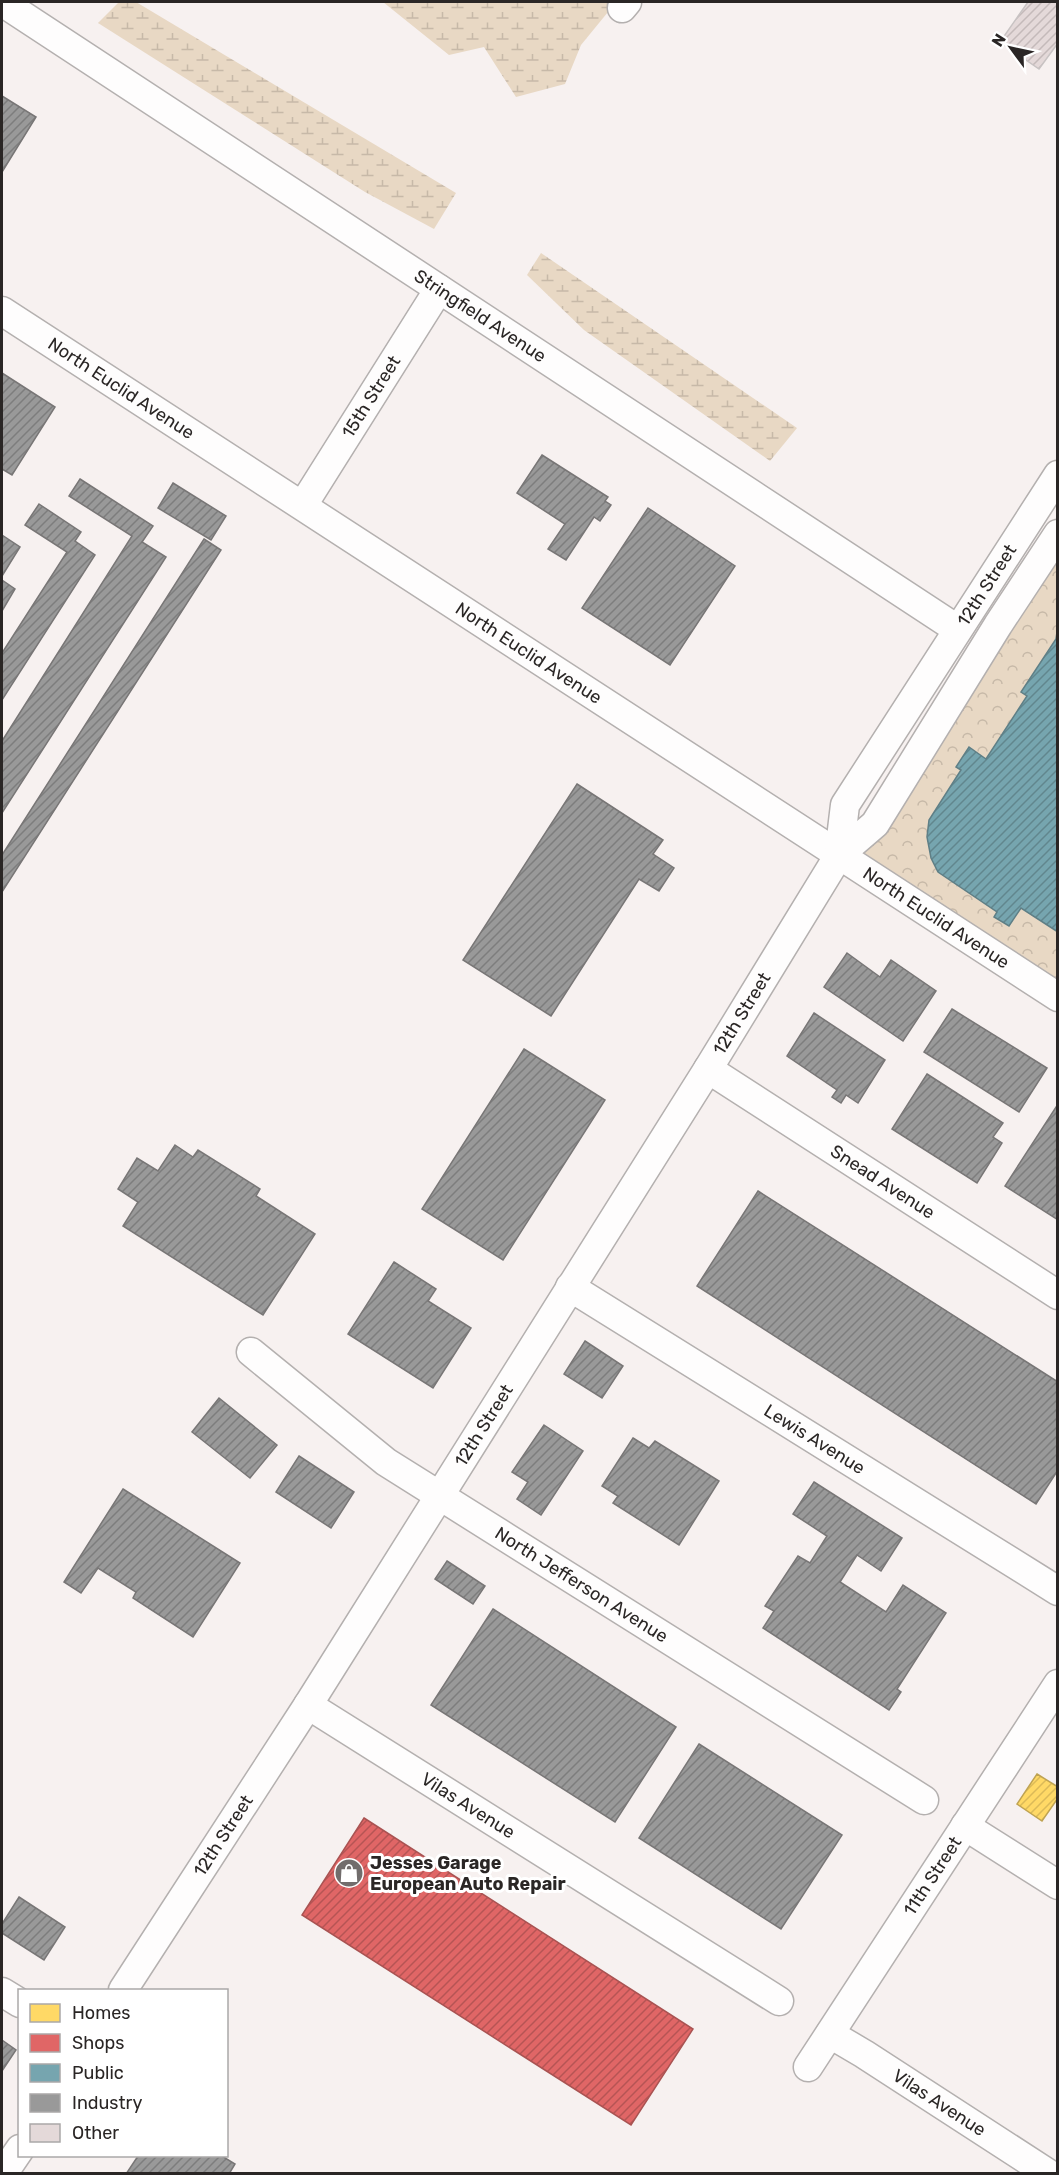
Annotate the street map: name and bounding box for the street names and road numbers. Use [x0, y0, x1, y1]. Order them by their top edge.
street label: Stringfield Avenue [410, 265, 550, 367]
street label: North Euclid Avenue [44, 333, 198, 444]
street label: 15th Street [337, 351, 405, 442]
street label: 12th Street [952, 540, 1021, 630]
street label: North Euclid Avenue [451, 598, 606, 709]
street label: North Euclid Avenue [859, 862, 1014, 973]
street label: 12th Street [708, 968, 775, 1059]
street label: Snead Avenue [826, 1140, 939, 1224]
street label: 12th Street [450, 1380, 518, 1471]
street label: Lewis Avenue [760, 1400, 869, 1479]
street label: North Jefferson Avenue [491, 1522, 672, 1647]
street label: Vilas Avenue [417, 1768, 519, 1843]
street label: 12th Street [189, 1791, 258, 1881]
street label: 11th Street [899, 1832, 966, 1920]
street label: Vilas Avenue [888, 2064, 990, 2141]

